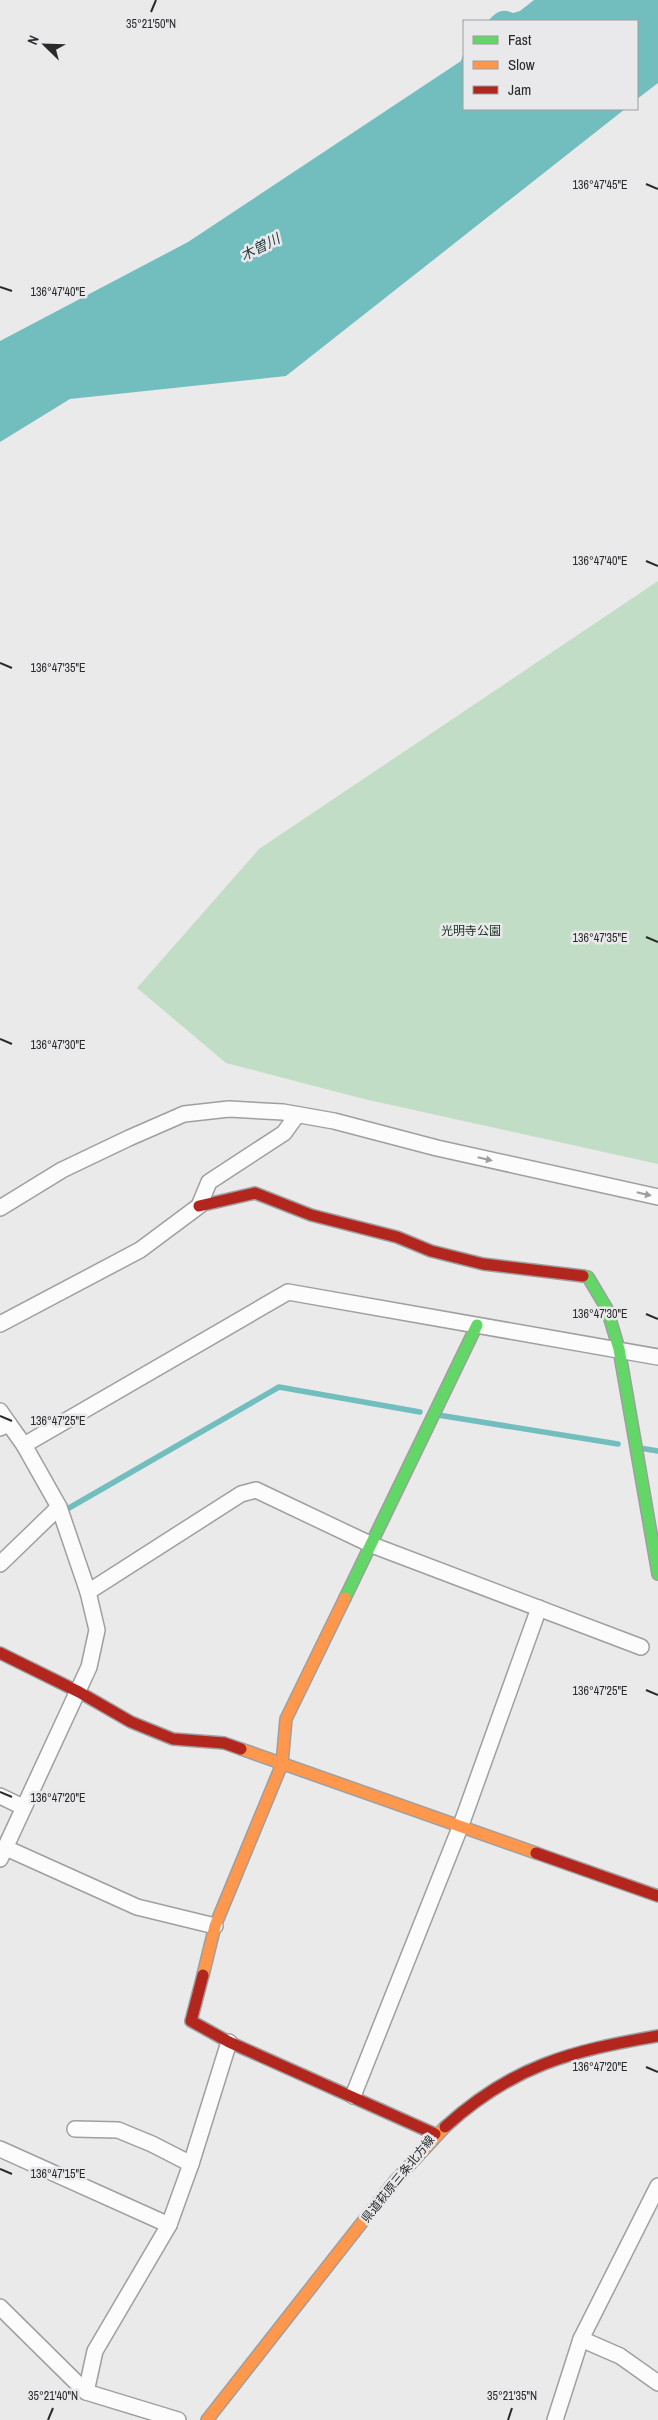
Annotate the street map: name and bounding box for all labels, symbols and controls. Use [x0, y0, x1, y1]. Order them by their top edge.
text: 35°21'50"N [126, 16, 176, 32]
north arrow [20, 20, 70, 70]
legend [463, 20, 638, 110]
text: Fast [508, 29, 532, 50]
text: N [23, 33, 43, 47]
text: Slow [508, 54, 535, 75]
text: Jam [508, 79, 531, 100]
text: 136°47'45"E [572, 177, 628, 193]
water label: 木曽川 [237, 229, 285, 265]
text: 136°47'40"E [30, 284, 86, 300]
text: 136°47'40"E [572, 553, 628, 569]
text: 136°47'35"E [30, 660, 86, 676]
park label: 光明寺公園 [441, 923, 501, 939]
text: 136°47'35"E [572, 930, 628, 946]
text: 136°47'30"E [30, 1037, 86, 1053]
one-way arrow [477, 1155, 493, 1163]
one-way arrow [636, 1190, 651, 1198]
text: 136°47'30"E [572, 1306, 628, 1322]
text: 136°47'25"E [30, 1413, 86, 1429]
text: 136°47'25"E [572, 1683, 628, 1699]
text: 136°47'20"E [30, 1790, 86, 1806]
text: 136°47'20"E [572, 2059, 628, 2075]
street label: 県道萩原三条北方線 [358, 2132, 438, 2226]
text: 136°47'15"E [30, 2166, 86, 2182]
text: 35°21'40"N [28, 2388, 78, 2404]
text: 35°21'35"N [487, 2388, 537, 2404]

